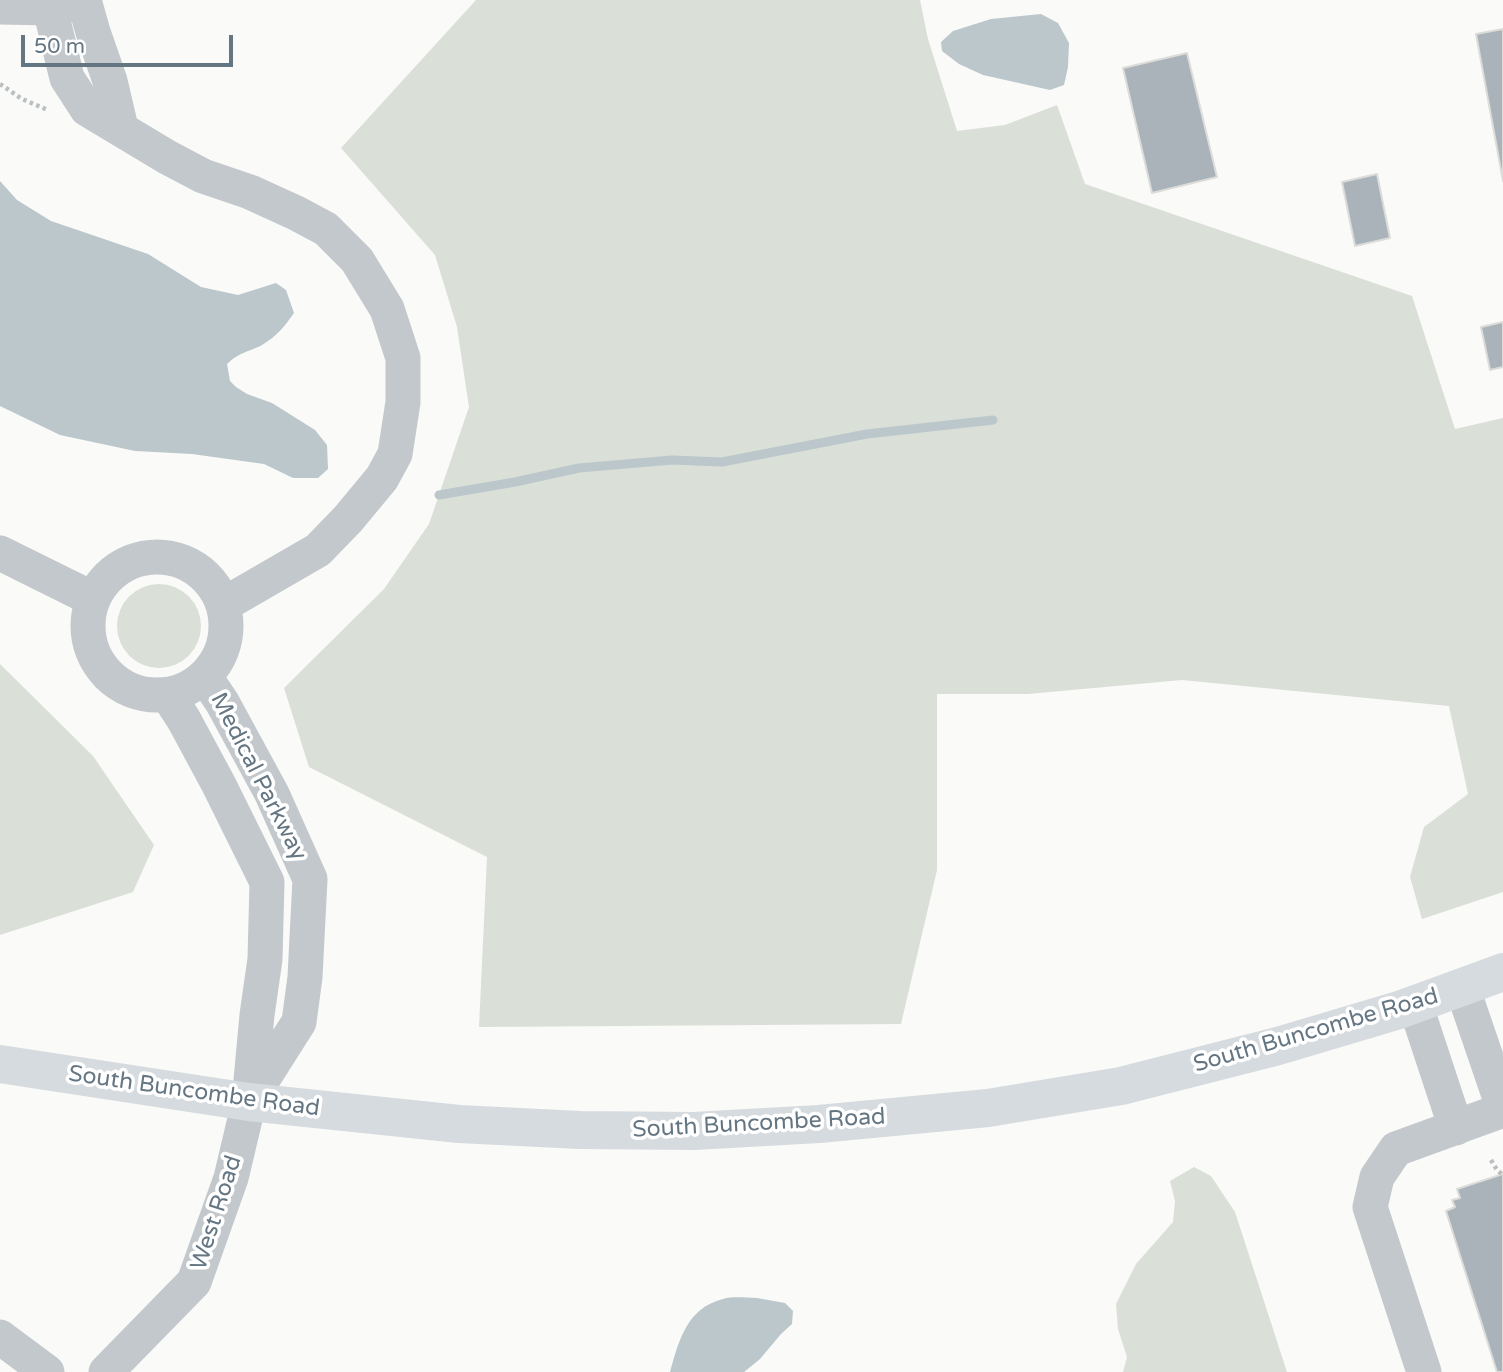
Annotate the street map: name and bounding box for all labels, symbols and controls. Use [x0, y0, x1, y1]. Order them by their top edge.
scale bar [24, 21, 236, 65]
text: 50 m [34, 34, 85, 59]
street label: Medical Parkway [204, 689, 312, 865]
street label: South Buncombe Road [1190, 983, 1442, 1079]
street label: South Buncombe Road [67, 1061, 321, 1123]
street label: South Buncombe Road [632, 1104, 886, 1144]
street label: West Road [186, 1152, 248, 1274]

